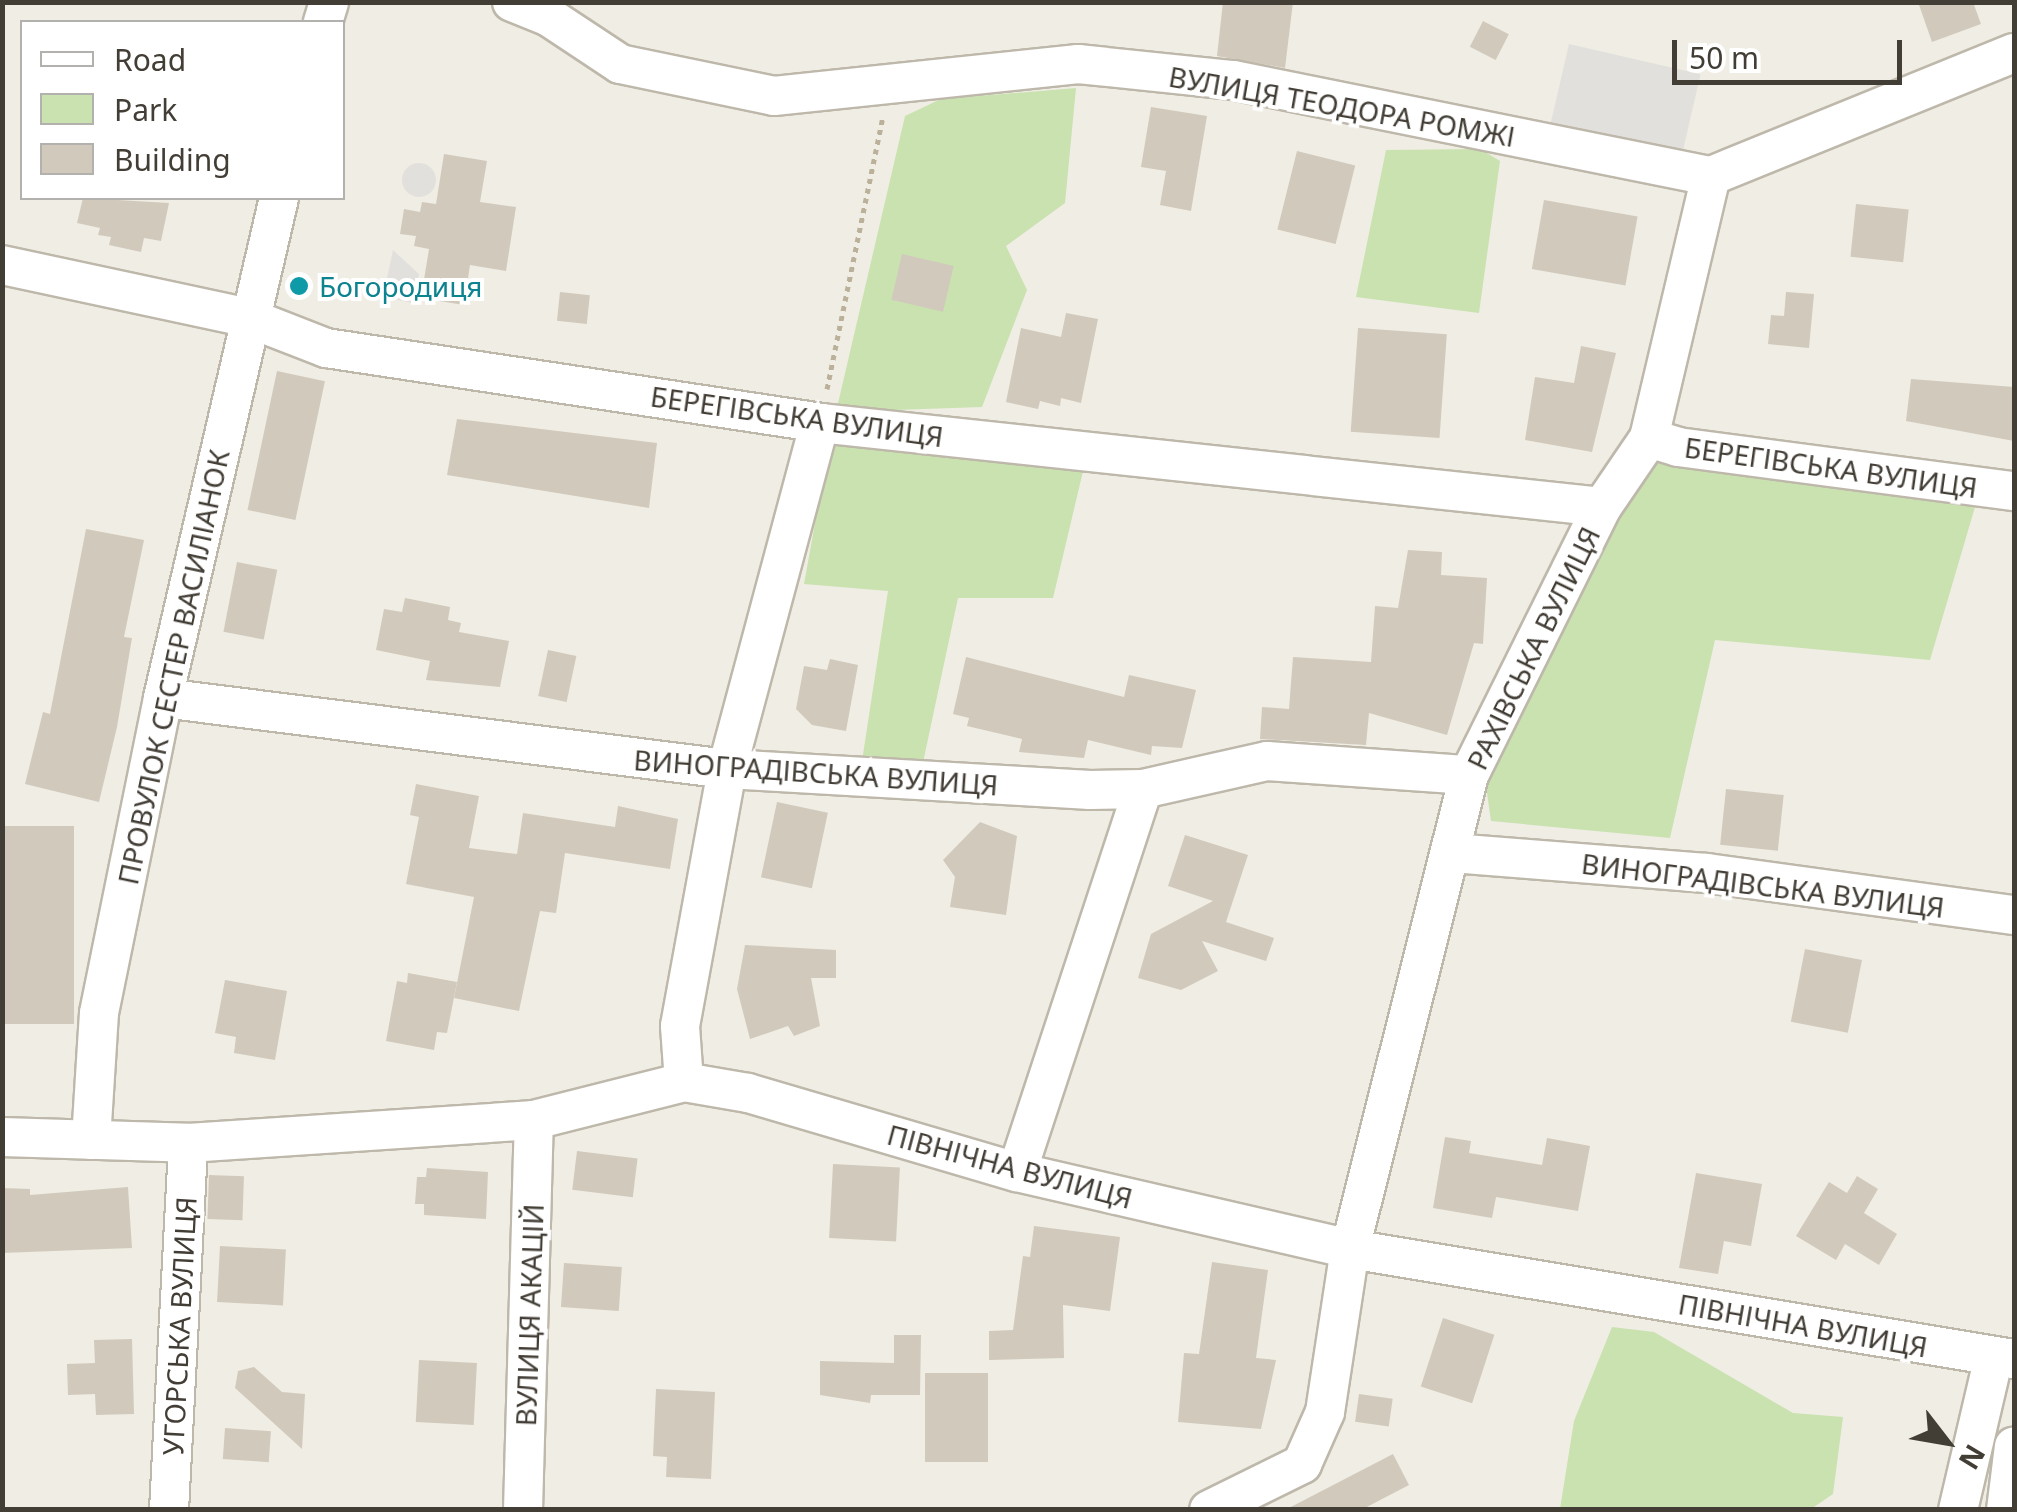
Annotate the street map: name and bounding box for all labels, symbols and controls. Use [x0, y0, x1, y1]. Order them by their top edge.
legend [20, 20, 345, 200]
scale bar [1677, 20, 1907, 82]
text: 50 m [1689, 37, 1759, 78]
text: Road [114, 39, 186, 80]
street label: ВУЛИЦЯ ТЕОДОРА РОМЖІ [1166, 59, 1518, 153]
text: Park [114, 89, 177, 130]
text: Building [114, 139, 231, 180]
place label: Богородиця [319, 269, 482, 303]
marker: Богородиця [288, 275, 310, 297]
street label: БЕРЕГІВСЬКА ВУЛИЦЯ [648, 379, 946, 453]
street label: БЕРЕГІВСЬКА ВУЛИЦЯ [1682, 430, 1980, 504]
street label: ПРОВУЛОК СЕСТЕР ВАСИЛІАНОК [110, 447, 236, 887]
street label: РАХІВСЬКА ВУЛИЦЯ [1460, 521, 1606, 775]
street label: ВИНОГРАДІВСЬКА ВУЛИЦЯ [633, 742, 999, 802]
street label: ВИНОГРАДІВСЬКА ВУЛИЦЯ [1580, 846, 1946, 924]
street label: ПІВНІЧНА ВУЛИЦЯ [884, 1117, 1136, 1215]
street label: УГОРСЬКА ВУЛИЦЯ [155, 1196, 203, 1456]
street label: ВУЛИЦЯ АКАЦІЙ [508, 1203, 550, 1427]
street label: ПІВНІЧНА ВУЛИЦЯ [1676, 1287, 1930, 1363]
north arrow [1897, 1392, 1997, 1492]
text: N [1951, 1438, 1995, 1477]

